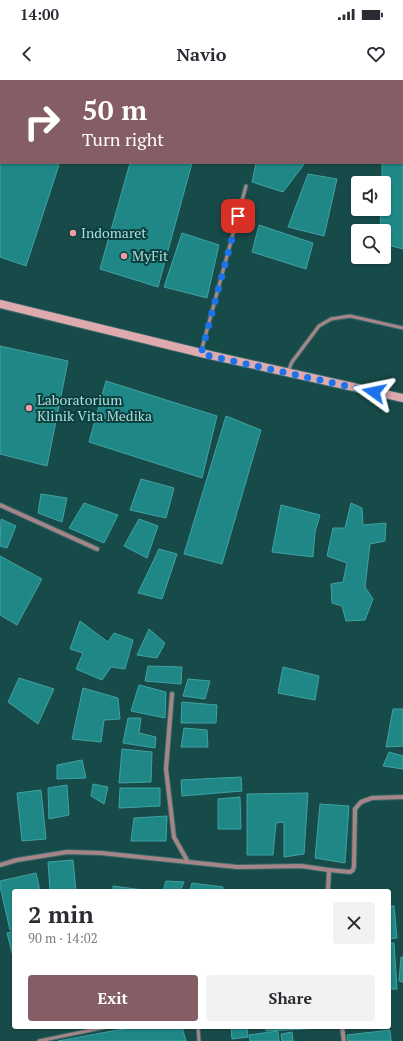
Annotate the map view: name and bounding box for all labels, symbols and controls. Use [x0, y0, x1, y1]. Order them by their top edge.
text: 14:00 [20, 4, 59, 24]
text: Navio [176, 42, 227, 66]
icon: back [16, 43, 38, 65]
icon: heart [365, 43, 387, 65]
text: 50 m [82, 91, 147, 128]
icon: right [16, 96, 68, 148]
text: Turn right [82, 127, 164, 151]
map controls [351, 176, 391, 264]
button: sound [351, 176, 391, 216]
pin [221, 199, 255, 233]
icon: arrive [227, 205, 249, 227]
place label: Indomaret [81, 223, 147, 242]
button: search [351, 224, 391, 264]
marker: Indomaret [68, 228, 78, 238]
place label: MyFit [132, 246, 169, 265]
marker: MyFit [119, 251, 129, 261]
position arrow [353, 371, 395, 413]
place label: Laboratorium Klinik Vita Medika [37, 390, 152, 425]
marker: Laboratorium Klinik Vita Medika [24, 403, 34, 413]
text: 2 min [28, 898, 94, 930]
button: close [333, 902, 375, 944]
text: 90 m · 14:02 [28, 929, 98, 947]
button: Exit [28, 975, 198, 1021]
button: Share [206, 975, 375, 1021]

